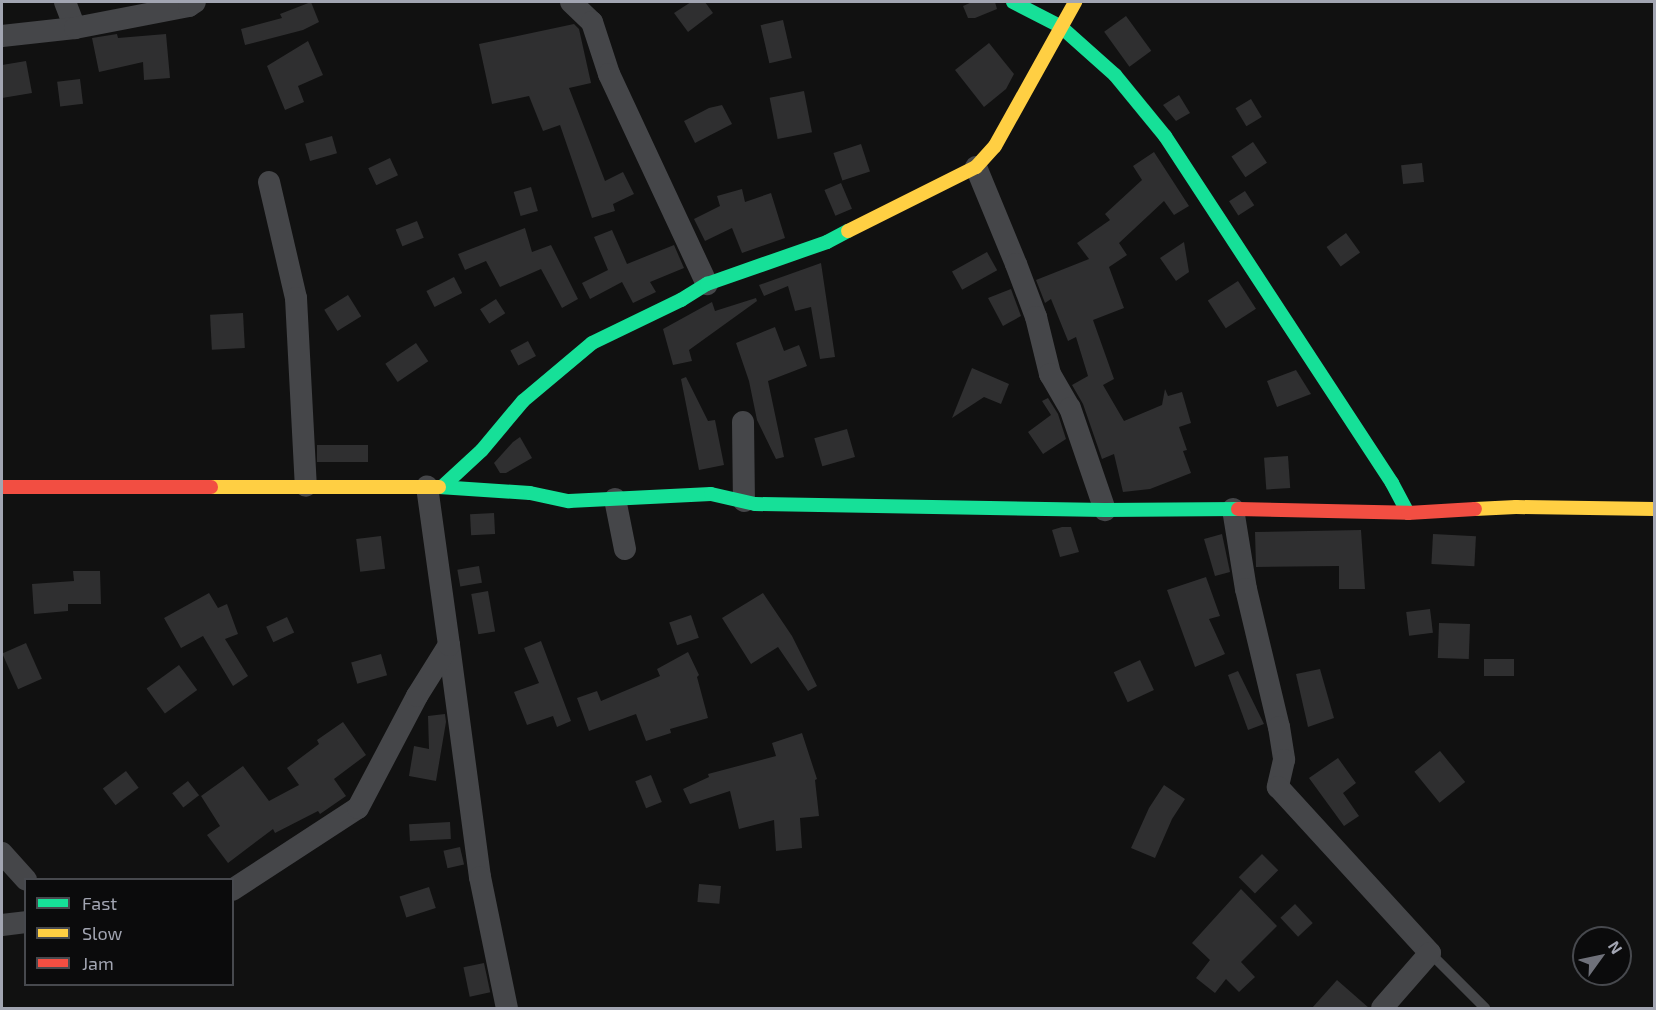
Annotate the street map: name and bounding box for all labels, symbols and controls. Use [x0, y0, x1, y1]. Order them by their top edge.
legend [24, 878, 234, 986]
text: Fast [82, 892, 117, 914]
text: Slow [82, 922, 122, 944]
north arrow [1572, 926, 1632, 986]
text: N [1605, 937, 1627, 957]
text: Jam [82, 952, 114, 974]

